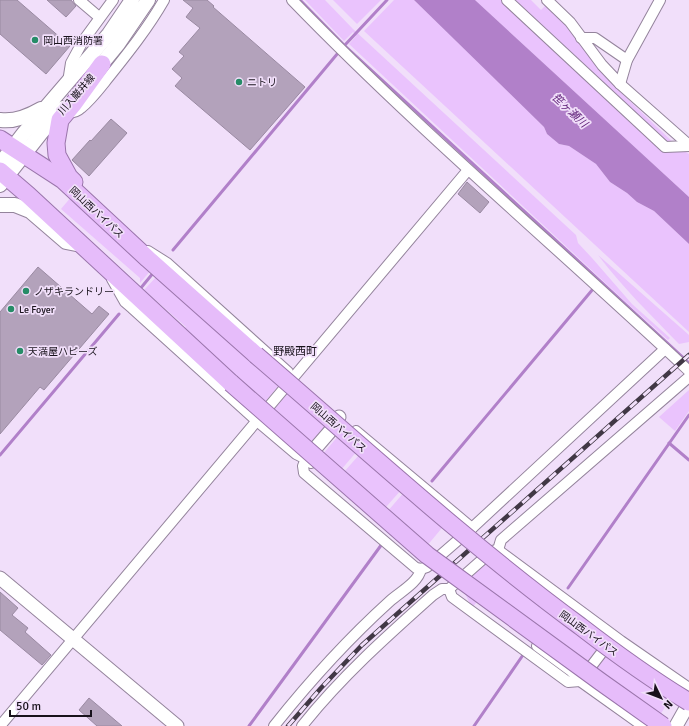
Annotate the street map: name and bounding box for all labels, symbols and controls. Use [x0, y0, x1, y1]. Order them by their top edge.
marker: 岡山西消防署 [30, 35, 40, 45]
place label: 岡山西消防署 [43, 35, 103, 47]
street label: 川入巌井線 [56, 72, 98, 117]
marker: ニトリ [234, 77, 244, 87]
place label: ニトリ [247, 77, 277, 89]
water label: 笹ヶ瀬川 [549, 91, 591, 131]
street label: 岡山西バイパス [67, 185, 126, 241]
marker: ノザキランドリー [21, 286, 31, 296]
place label: ノザキランドリー [34, 286, 114, 298]
marker: Le Foyer [6, 304, 16, 314]
place label: Le Foyer [19, 304, 55, 316]
district label: 野殿西町 [273, 345, 317, 358]
marker: 天満屋ハピーズ [15, 346, 25, 356]
place label: 天満屋ハピーズ [28, 346, 98, 358]
street label: 岡山西バイパス [308, 400, 369, 455]
street label: 岡山西バイパス [557, 608, 620, 659]
north arrow [641, 678, 681, 718]
scale bar [10, 692, 91, 718]
text: N [661, 697, 675, 712]
text: 50 m [16, 699, 41, 714]

